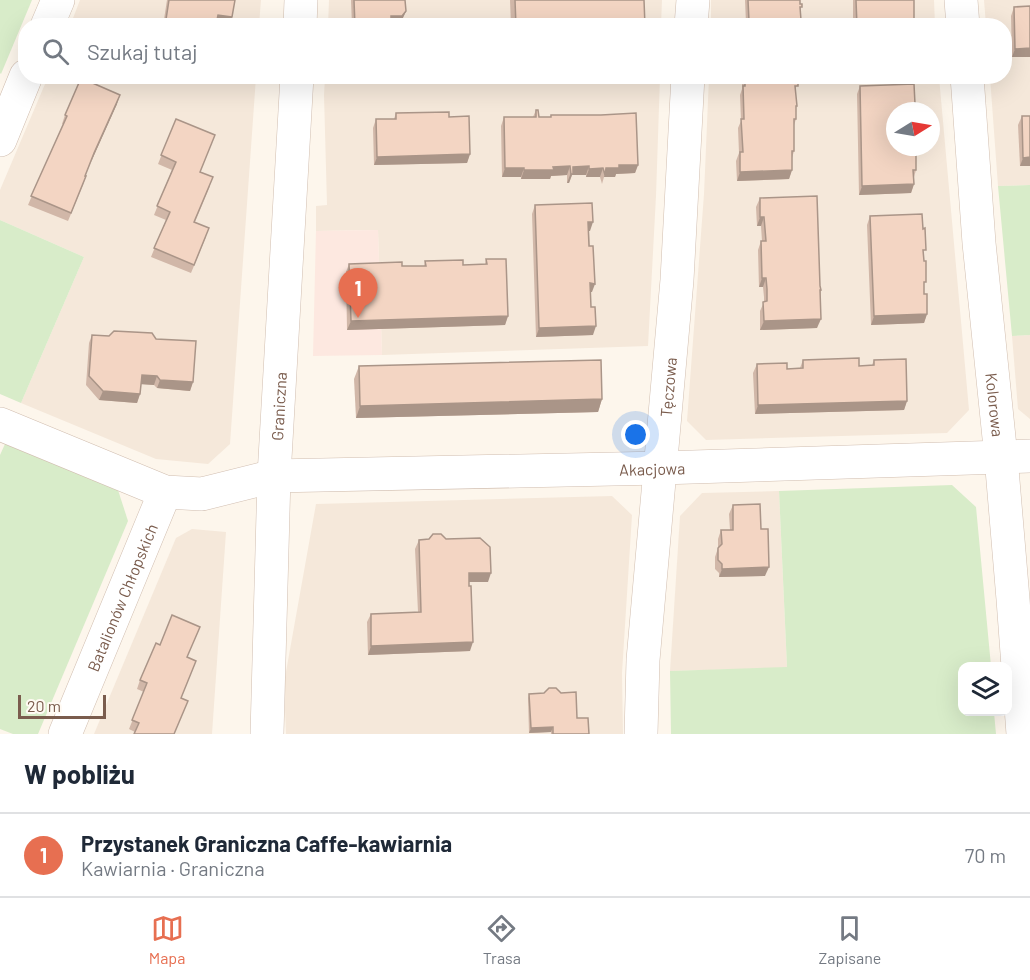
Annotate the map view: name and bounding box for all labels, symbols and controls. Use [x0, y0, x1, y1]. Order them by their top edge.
search box [18, 18, 1012, 84]
icon: search [39, 35, 72, 68]
text: Szukaj tutaj [87, 38, 198, 64]
north arrow [886, 102, 940, 156]
pin: 1 [338, 268, 378, 318]
street label: Tęczowa [655, 356, 680, 418]
street label: Graniczna [267, 371, 289, 441]
street label: Kolorowa [983, 372, 1008, 438]
your location [621, 420, 650, 449]
street label: Akacjowa [619, 458, 685, 478]
street label: Batalionów Chłopskich [83, 520, 161, 674]
map controls [958, 662, 1012, 716]
button: layers [958, 662, 1012, 716]
scale bar [18, 692, 106, 720]
text: 20 m [27, 696, 61, 715]
text: W pobliżu [24, 758, 135, 789]
text: Przystanek Graniczna Caffe-kawiarnia [81, 830, 452, 856]
text: 1 [40, 843, 47, 867]
text: 70 m [965, 843, 1006, 867]
text: Kawiarnia · Graniczna [81, 856, 265, 880]
tab: Mapa [149, 912, 185, 967]
tab: Trasa [483, 912, 521, 967]
tab: Zapisane [818, 912, 881, 967]

